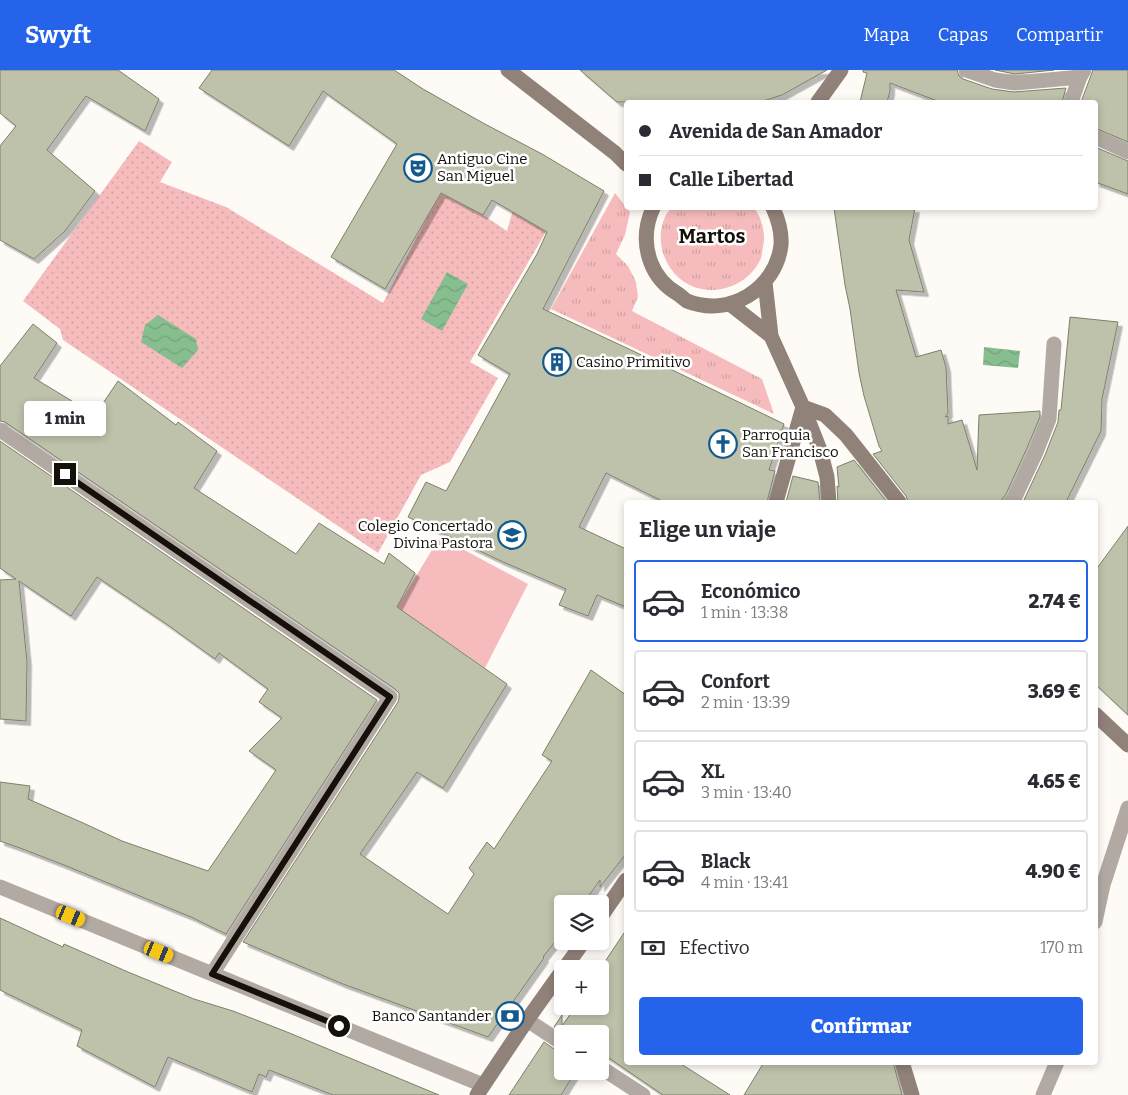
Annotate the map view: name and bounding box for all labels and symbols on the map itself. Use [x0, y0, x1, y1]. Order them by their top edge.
place label: Antiguo Cine San Miguel [437, 150, 527, 185]
theatre icon: Antiguo Cine San Miguel [403, 153, 433, 183]
district label: Martos [679, 224, 746, 248]
building icon: Casino Primitivo [542, 347, 572, 377]
place label: Casino Primitivo [576, 353, 691, 371]
callout: 1 min [24, 402, 106, 436]
place label: Parroquia San Francisco [742, 426, 839, 461]
church icon: Parroquia San Francisco [708, 429, 738, 459]
route end [54, 463, 76, 485]
place label: Colegio Concertado Divina Pastora [358, 517, 493, 552]
school or university icon: Colegio Concertado Divina Pastora [497, 520, 527, 550]
car [54, 903, 87, 929]
car [142, 939, 175, 965]
bank icon: Banco Santander [495, 1001, 525, 1031]
place label: Banco Santander [372, 1007, 491, 1025]
route start [328, 1015, 350, 1037]

